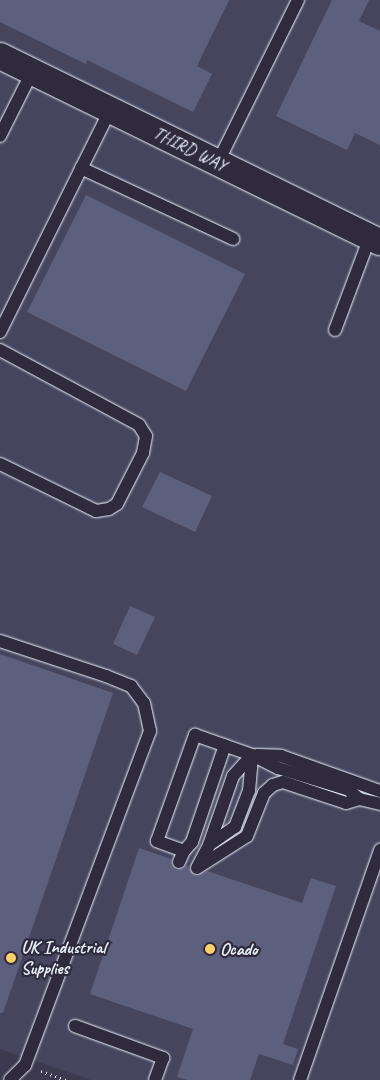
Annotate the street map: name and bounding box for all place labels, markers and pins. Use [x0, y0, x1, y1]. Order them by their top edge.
place label: UK Industrial Supplies [21, 937, 106, 980]
place label: Ocado [220, 938, 257, 960]
marker: Ocado [204, 943, 216, 955]
marker: UK Industrial Supplies [5, 952, 17, 964]

